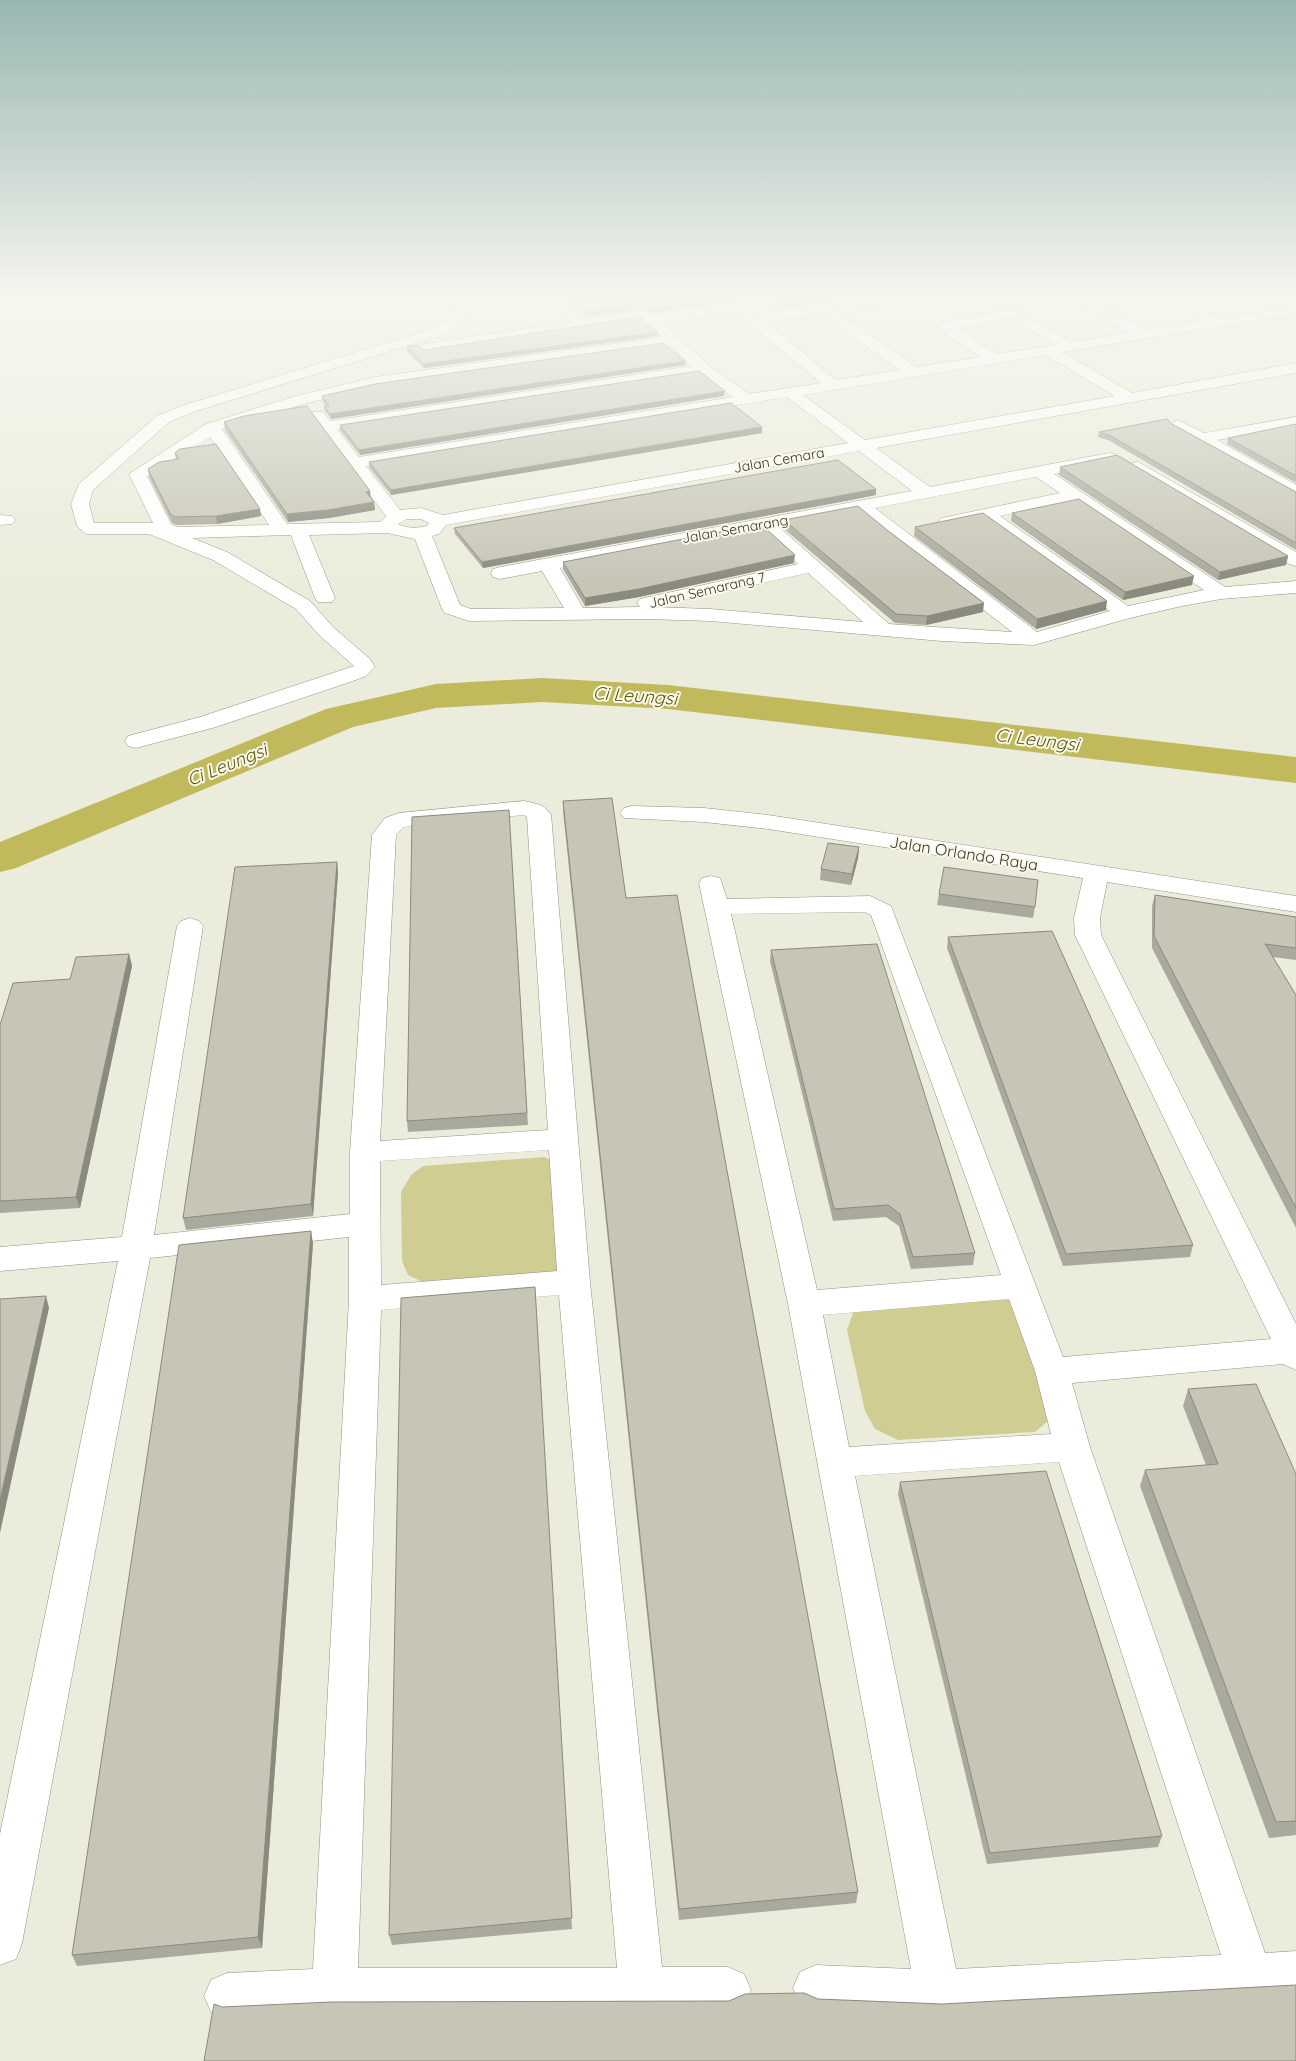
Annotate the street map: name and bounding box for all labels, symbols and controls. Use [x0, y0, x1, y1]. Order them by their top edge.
street label: Jalan Cemara [732, 443, 826, 477]
street label: Jalan Semarang [680, 511, 790, 547]
street label: Jalan Semarang 7 [647, 568, 767, 612]
water label: Ci Leungsi [592, 681, 680, 710]
water label: Ci Leungsi [994, 723, 1082, 756]
water label: Ci Leungsi [183, 737, 272, 791]
street label: Jalan Orlando Raya [888, 831, 1040, 875]

